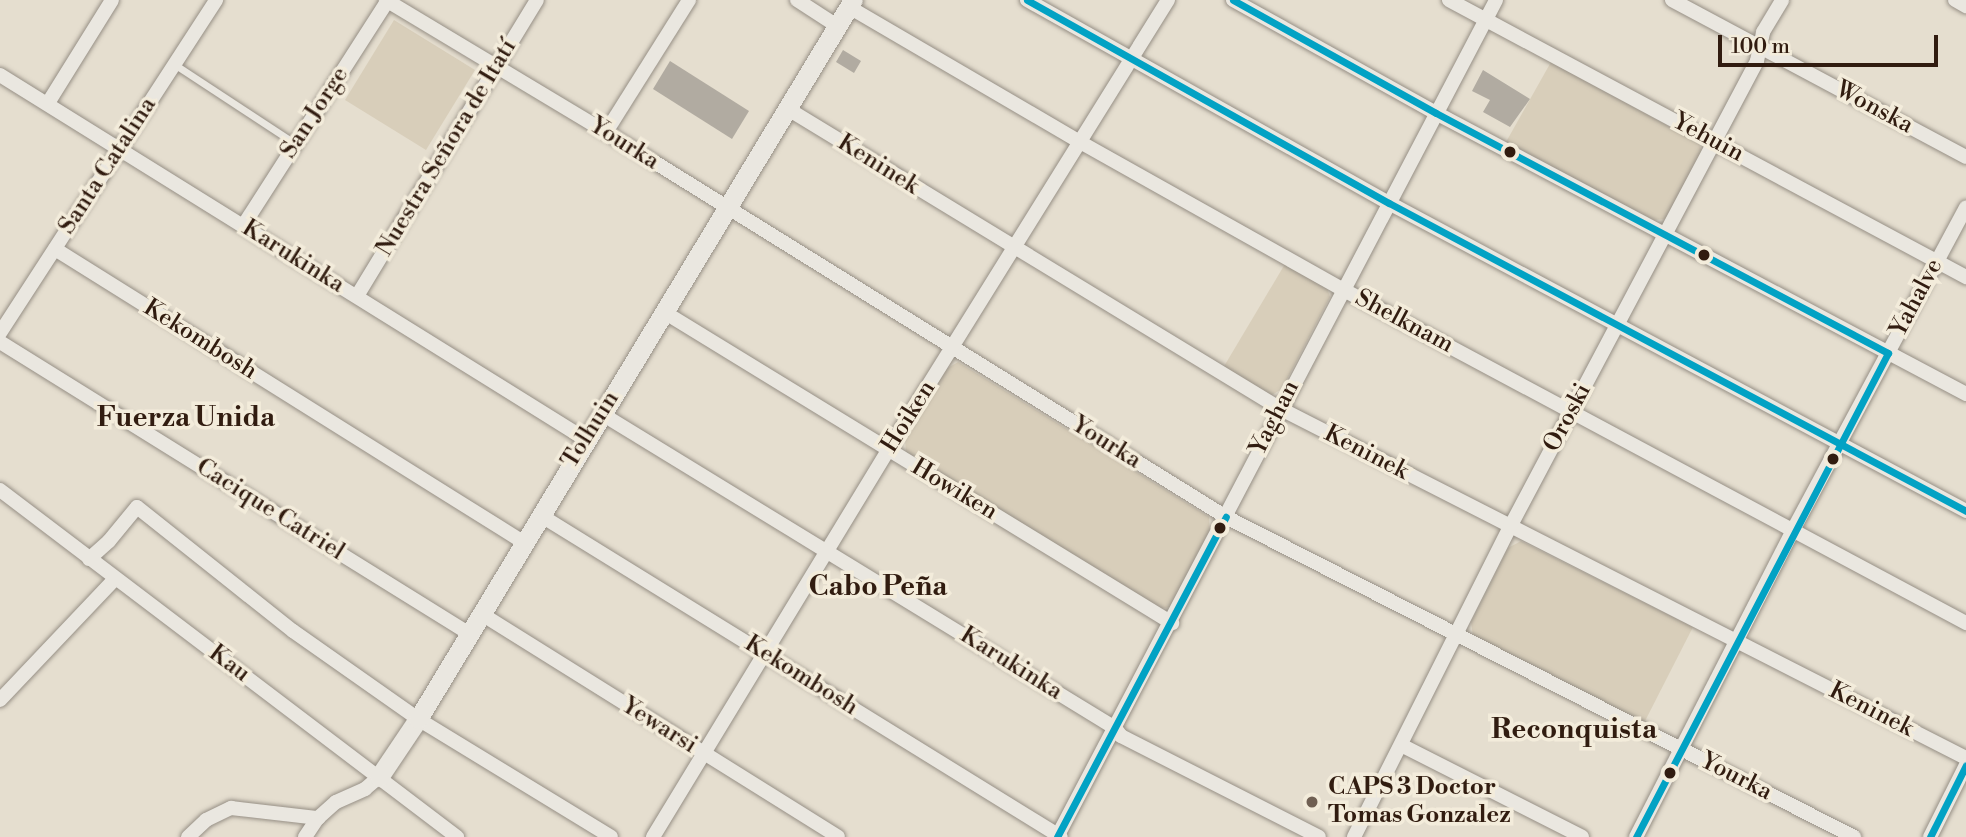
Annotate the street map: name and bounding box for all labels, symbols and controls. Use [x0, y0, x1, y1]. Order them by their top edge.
scale bar [1721, 21, 1941, 65]
street label: Nuestra Señora de Itatí [371, 34, 523, 262]
text: 100 m [1731, 34, 1790, 60]
street label: San Jorge [275, 62, 355, 164]
street label: Wonska [1830, 76, 1918, 140]
street label: Santa Catalina [53, 92, 163, 240]
street label: Yehuin [1668, 107, 1748, 169]
street label: Yourka [584, 111, 664, 177]
street label: Keninek [832, 129, 924, 201]
unlabelled marker [1503, 145, 1517, 159]
street label: Karukinka [236, 214, 350, 300]
unlabelled marker [1697, 248, 1711, 262]
street label: Yahalve [1885, 254, 1949, 342]
street label: Shelknam [1350, 284, 1458, 360]
street label: Kekombosh [138, 294, 262, 386]
street label: Hoiken [876, 376, 942, 458]
street label: Yaghan [1244, 376, 1306, 460]
street label: Oroski [1538, 379, 1598, 457]
street label: Tolhuin [556, 386, 626, 474]
district label: Fuerza Unida [97, 401, 275, 435]
street label: Yourka [1066, 410, 1146, 476]
street label: Keninek [1319, 420, 1413, 486]
unlabelled marker [1826, 452, 1840, 466]
street label: Cacique Catriel [191, 453, 349, 567]
street label: Howiken [906, 453, 1002, 527]
unlabelled marker [1213, 521, 1227, 535]
district label: Cabo Peña [809, 570, 947, 604]
street label: Karukinka [954, 621, 1068, 707]
street label: Kekombosh [739, 630, 863, 722]
street label: Kau [203, 639, 255, 689]
street label: Keninek [1824, 677, 1918, 743]
street label: Yewarsi [616, 692, 702, 760]
district label: Reconquista [1491, 713, 1657, 747]
street label: Yourka [1695, 747, 1777, 807]
unlabelled marker [1663, 766, 1677, 780]
place label: CAPS 3 Doctor Tomas Gonzalez [1328, 774, 1511, 830]
marker: CAPS 3 Doctor Tomas Gonzalez [1302, 792, 1322, 812]

